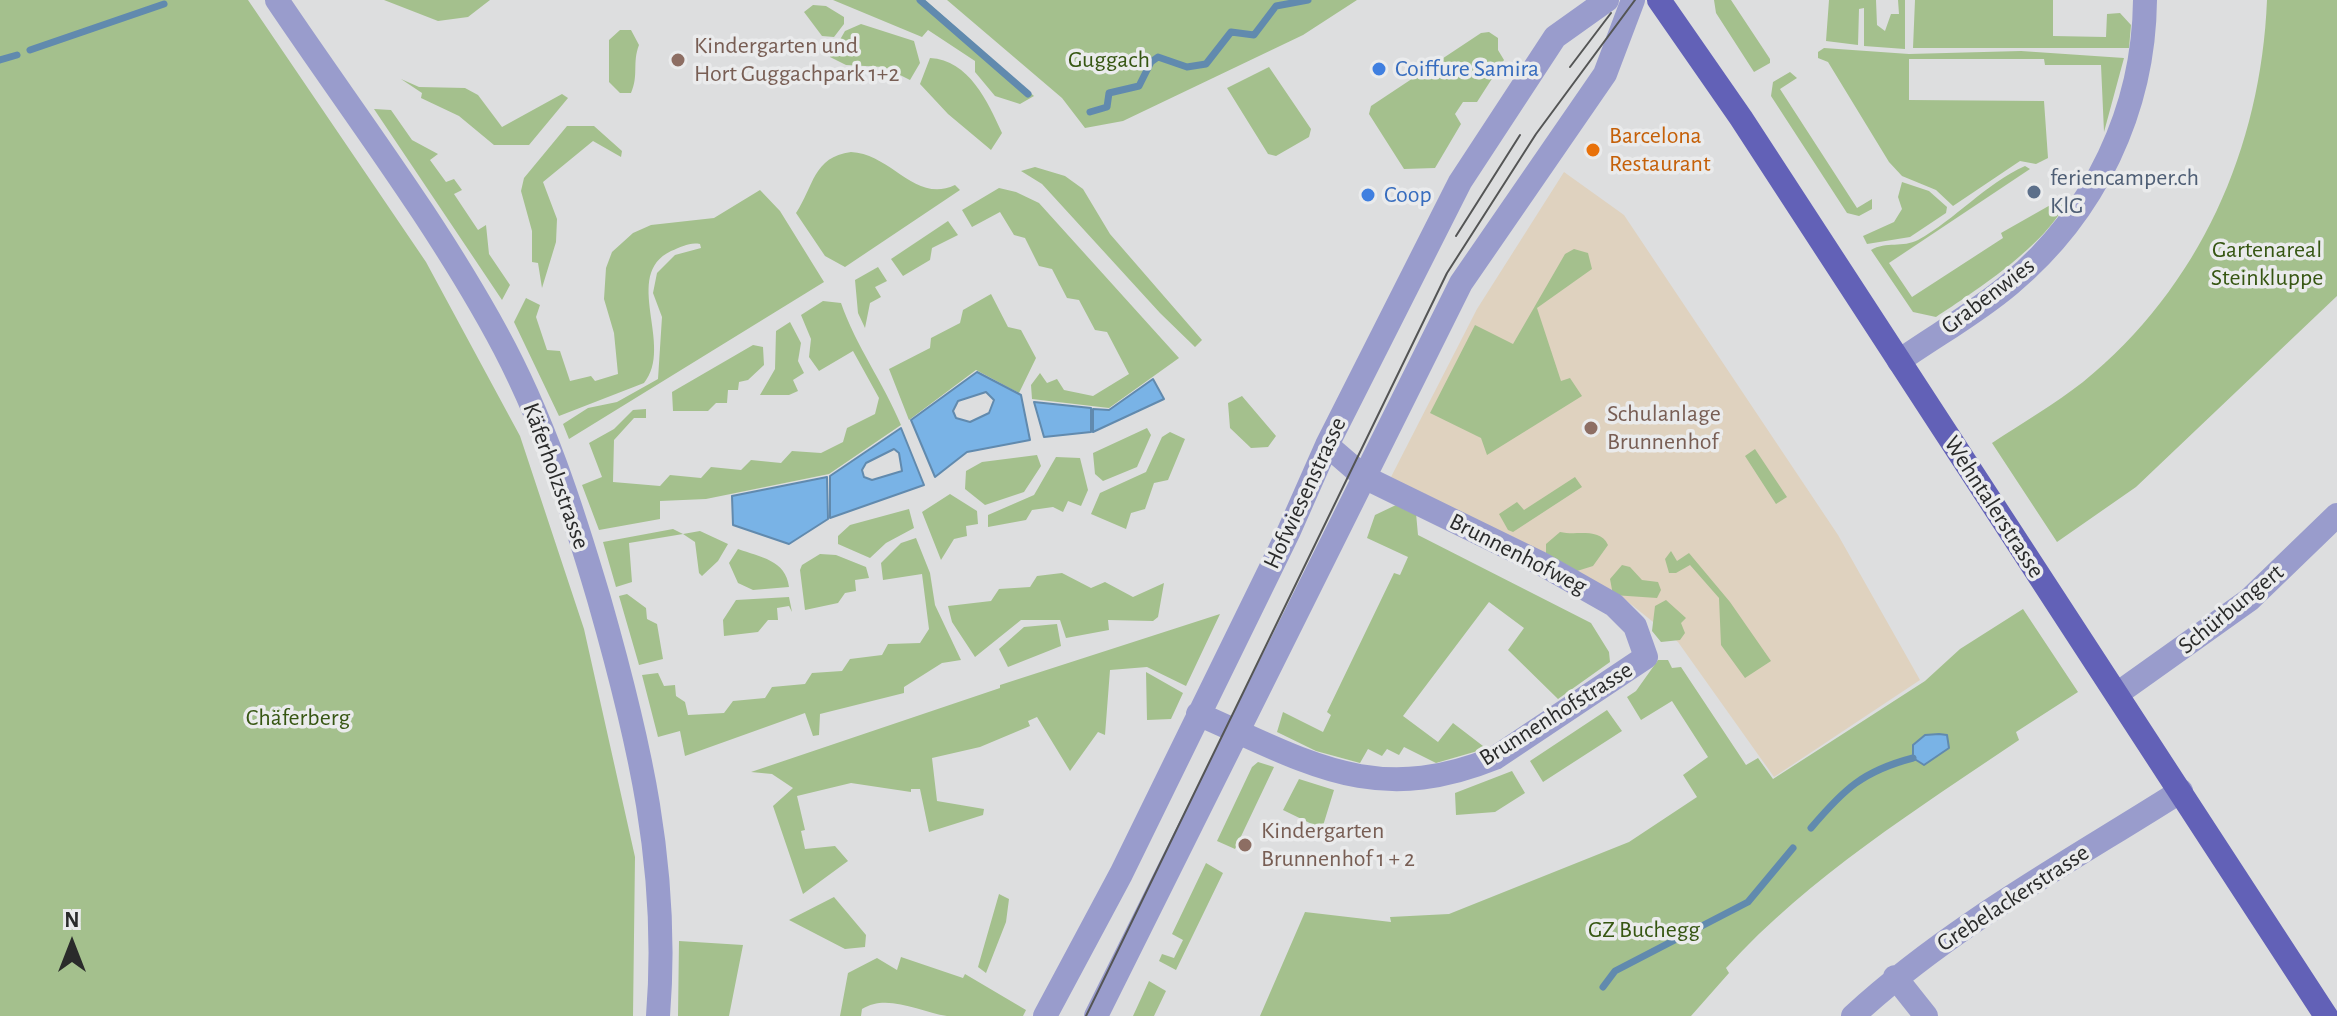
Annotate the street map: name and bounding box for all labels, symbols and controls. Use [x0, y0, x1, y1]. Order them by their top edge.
place label: Kindergarten und Hort Guggachpark 1+2 [694, 32, 899, 88]
park label: Guggach [1068, 46, 1150, 74]
marker: Kindergarten und Hort Guggachpark 1+2 [669, 51, 687, 69]
place label: Coiffure Samira [1395, 55, 1539, 83]
marker: Coiffure Samira [1370, 60, 1388, 78]
place label: Barcelona Restaurant [1609, 122, 1711, 178]
marker: Barcelona Restaurant [1584, 141, 1602, 159]
place label: feriencamper.ch KlG [2050, 164, 2199, 220]
place label: Coop [1384, 181, 1432, 209]
marker: feriencamper.ch KlG [2025, 183, 2043, 201]
marker: Coop [1359, 186, 1377, 204]
park label: Gartenareal Steinkluppe [2211, 236, 2323, 292]
street label: Grabenwies [1935, 251, 2041, 341]
street label: Käferholzstrasse [516, 399, 596, 553]
place label: Schulanlage Brunnenhof [1607, 400, 1721, 456]
street label: Hofwiesenstrasse [1257, 412, 1353, 574]
marker: Schulanlage Brunnenhof [1582, 419, 1600, 437]
street label: Wehntalerstrasse [1937, 431, 2051, 583]
street label: Brunnenhofweg [1445, 507, 1591, 601]
street label: Schürbungert [2173, 558, 2289, 660]
street label: Brunnenhofstrasse [1474, 655, 1638, 773]
park label: Chäferberg [246, 704, 350, 732]
place label: Kindergarten Brunnenhof 1 + 2 [1261, 817, 1415, 873]
marker: Kindergarten Brunnenhof 1 + 2 [1236, 836, 1254, 854]
street label: Grebelackerstrasse [1931, 838, 2095, 958]
north arrow [32, 904, 112, 984]
text: N [64, 909, 80, 931]
park label: GZ Buchegg [1588, 916, 1700, 944]

